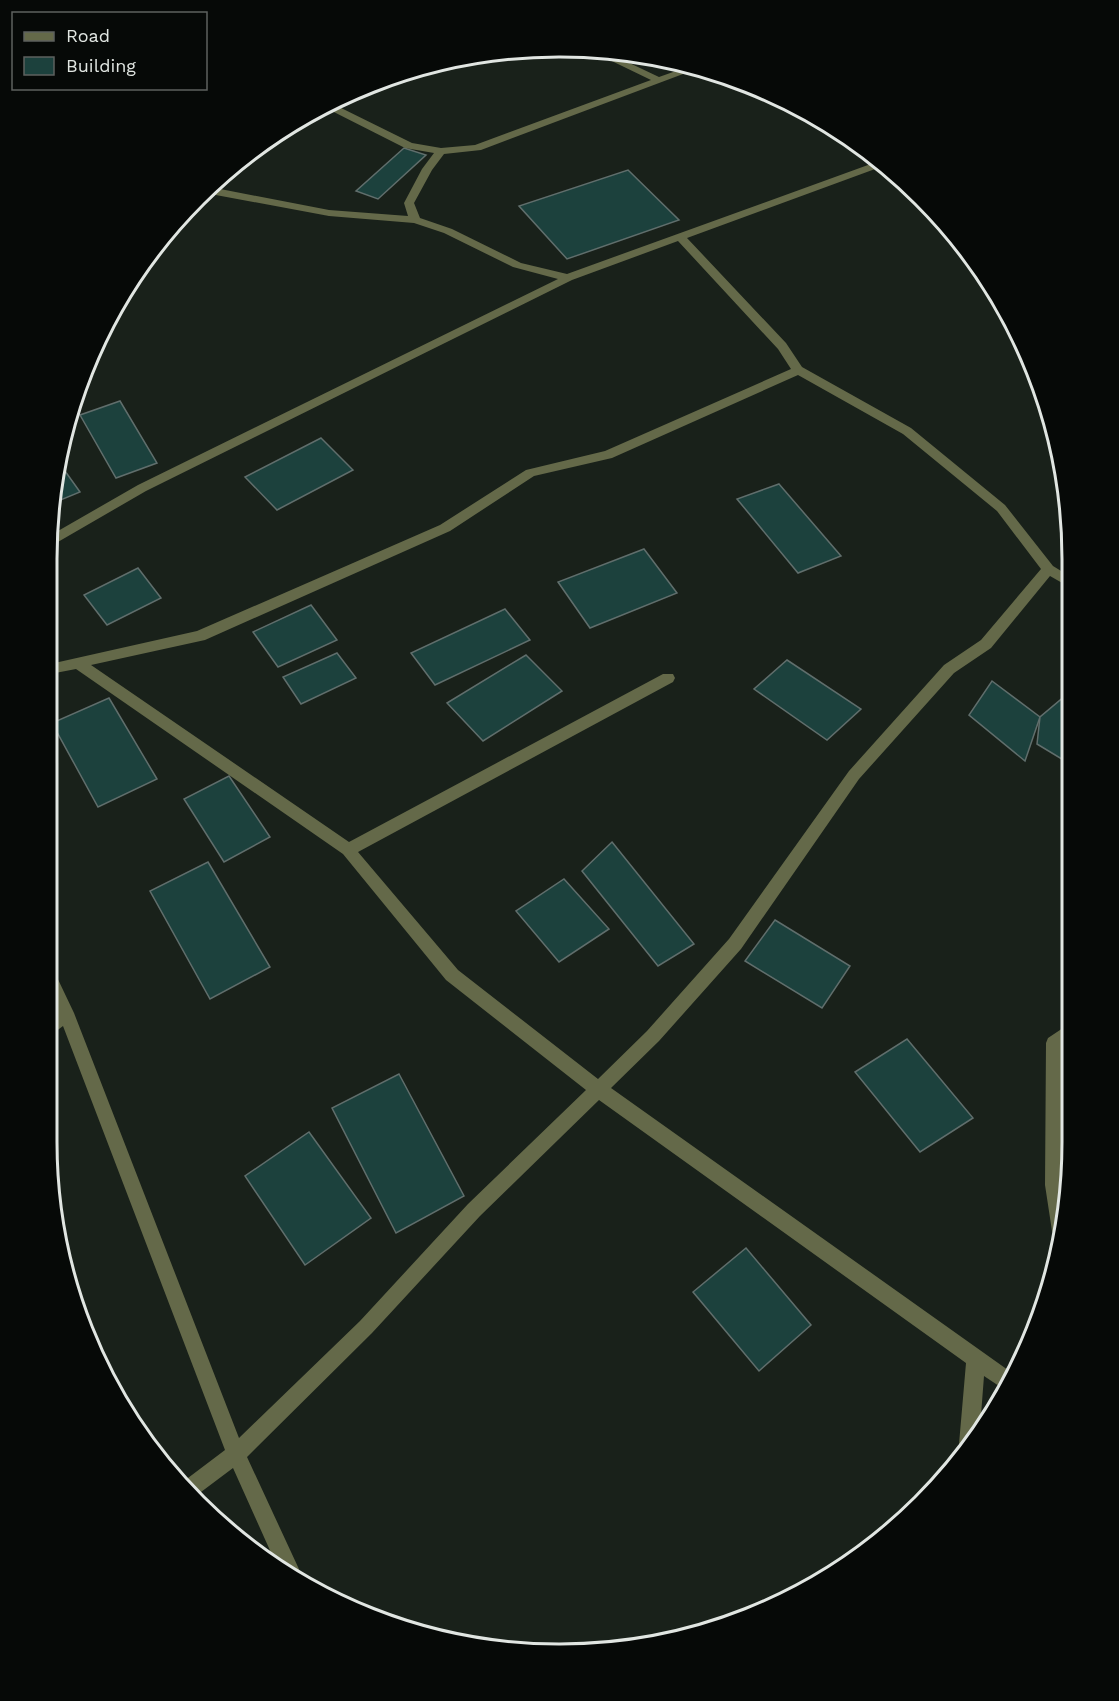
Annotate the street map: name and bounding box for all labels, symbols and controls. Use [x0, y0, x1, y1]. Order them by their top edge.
legend [12, 12, 207, 90]
text: Road [66, 25, 110, 46]
text: Building [66, 55, 136, 76]

